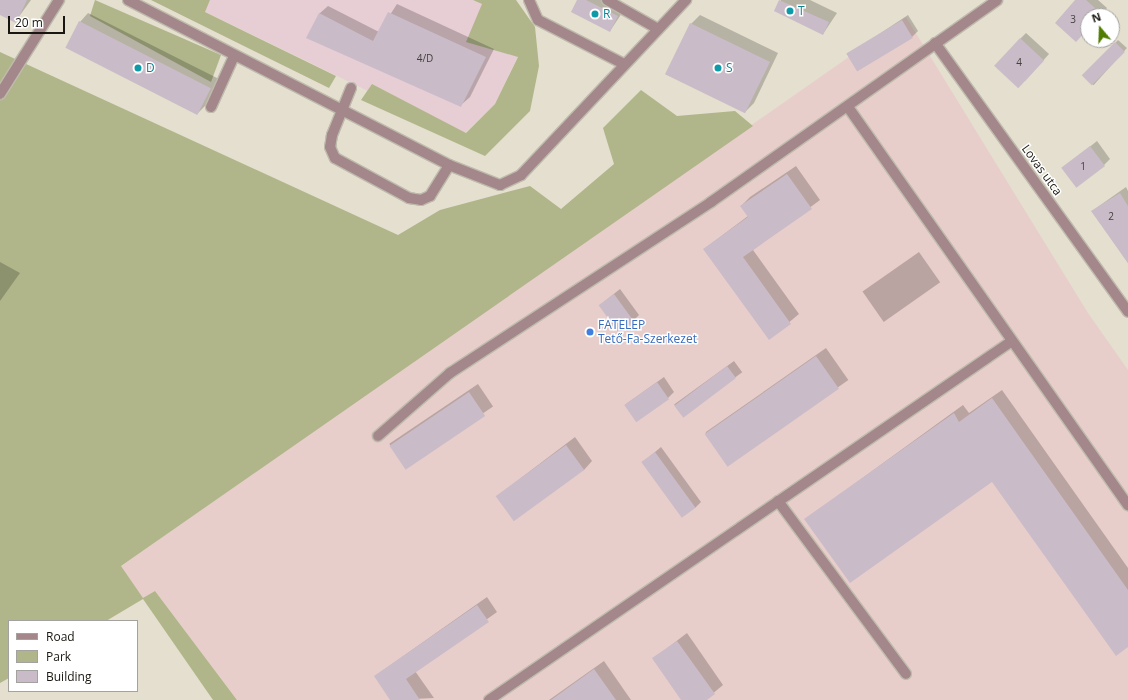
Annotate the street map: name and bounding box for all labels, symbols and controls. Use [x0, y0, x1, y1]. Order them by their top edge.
place label: T [798, 4, 805, 18]
marker: T [785, 6, 795, 16]
place label: R [603, 7, 610, 21]
scale bar [10, 8, 67, 34]
north arrow [1080, 8, 1120, 48]
marker: R [590, 9, 600, 19]
text: N [1090, 9, 1103, 26]
text: 20 m [15, 14, 43, 31]
house number: 3 [1070, 14, 1076, 26]
house number: 4/D [417, 53, 433, 65]
house number: 4 [1016, 57, 1022, 69]
place label: D [146, 61, 155, 75]
place label: S [726, 61, 733, 75]
marker: D [133, 63, 143, 73]
marker: S [713, 63, 723, 73]
street label: Lovas utca [1019, 142, 1065, 198]
house number: 1 [1080, 161, 1086, 173]
house number: 2 [1108, 211, 1114, 223]
place label: FATELEP Tető-Fa-Szerkezet [598, 318, 697, 346]
marker: FATELEP Tető-Fa-Szerkezet [585, 327, 595, 337]
legend [8, 620, 138, 692]
text: Road [46, 628, 75, 645]
text: Park [46, 648, 71, 665]
text: Building [46, 668, 91, 685]

